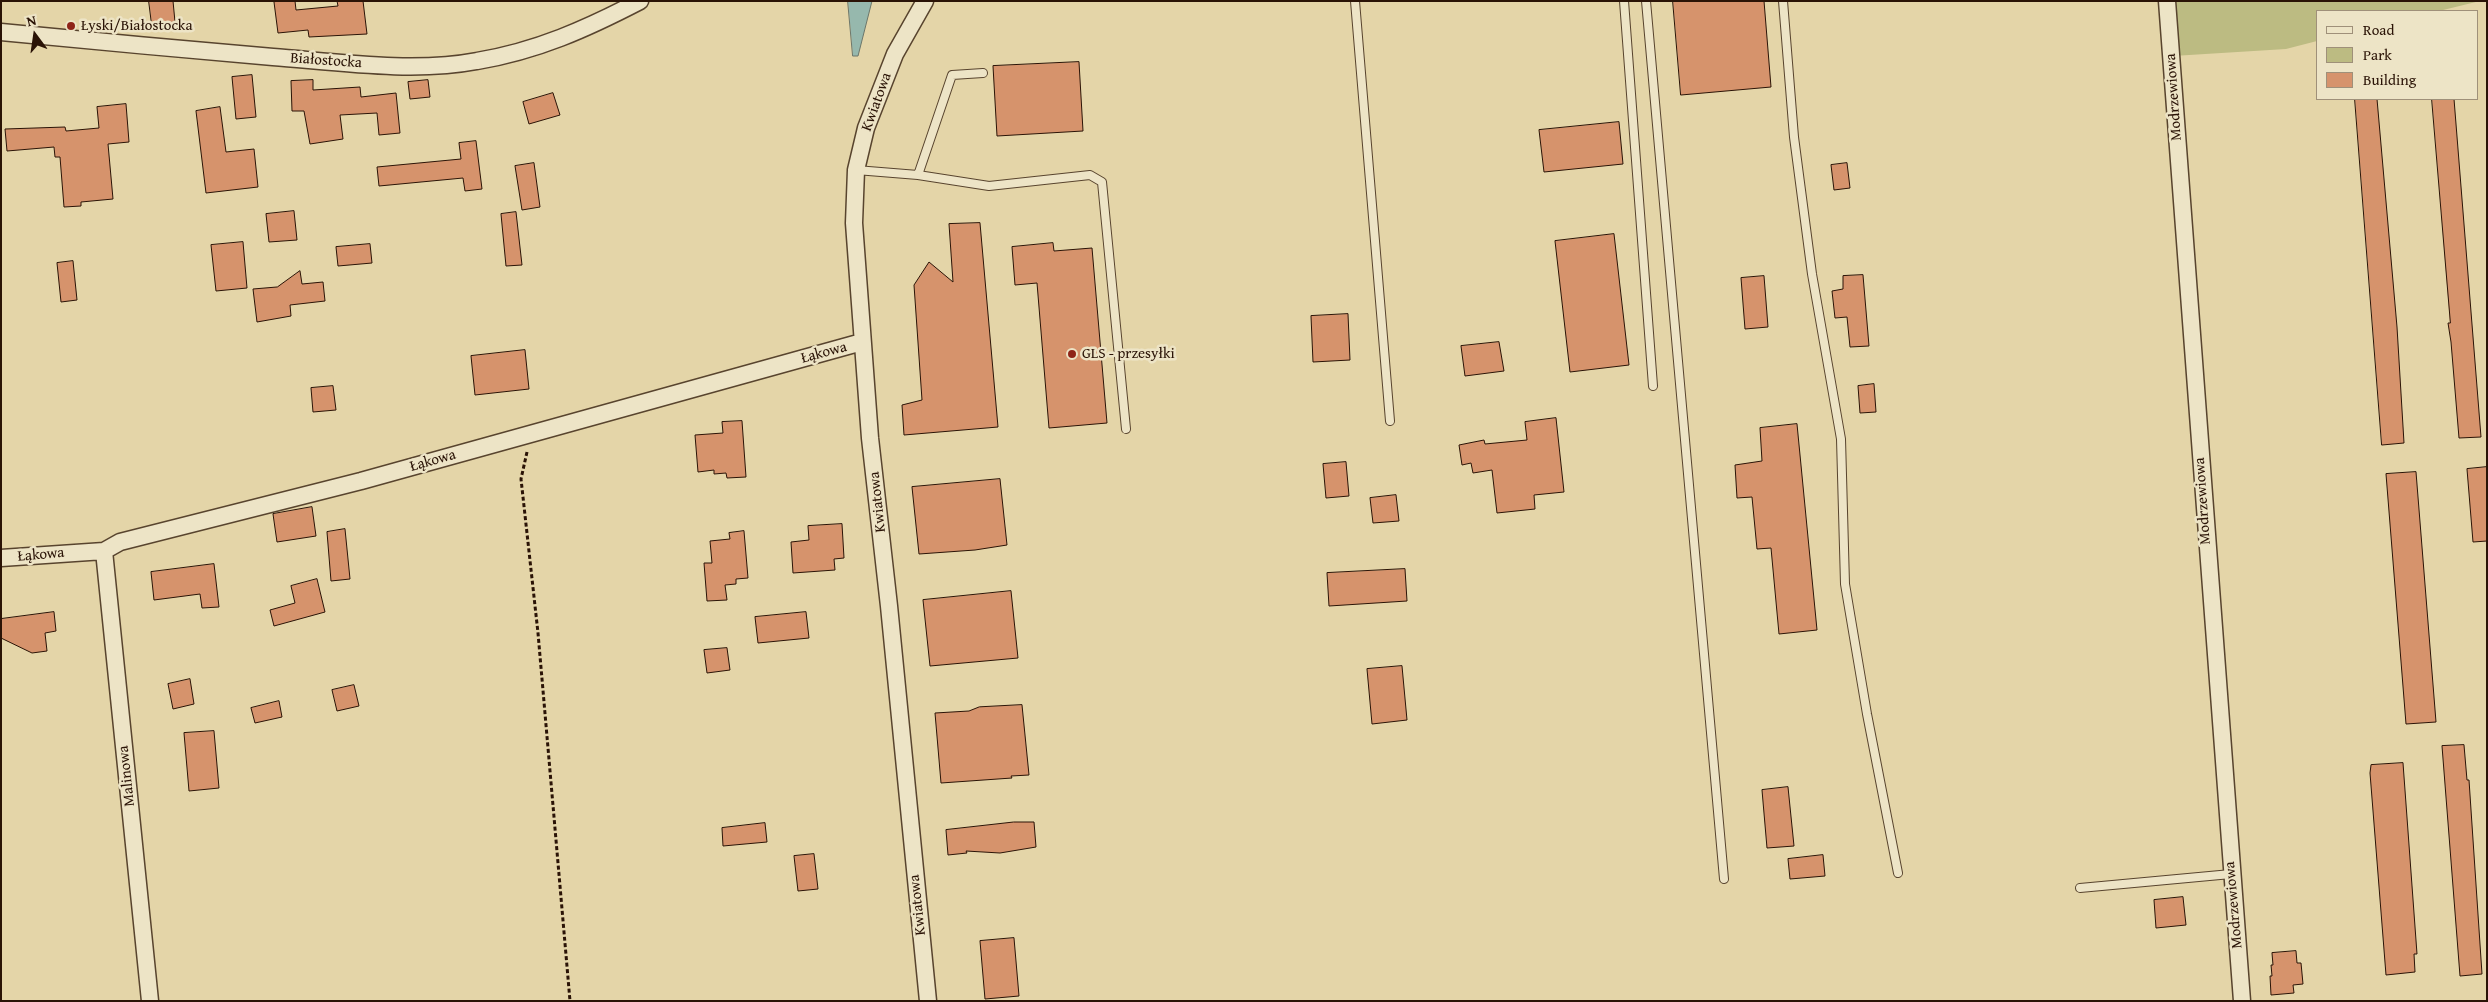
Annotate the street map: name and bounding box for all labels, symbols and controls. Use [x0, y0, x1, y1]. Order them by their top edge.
north arrow [10, 10, 60, 60]
text: N [24, 10, 38, 31]
legend [2316, 10, 2478, 100]
place label: Łyski/Białostocka [81, 17, 193, 35]
text: Road [2363, 19, 2394, 40]
marker: Łyski/Białostocka [65, 20, 77, 32]
text: Park [2363, 44, 2392, 65]
street label: Białostocka [290, 50, 362, 72]
street label: Modrzewiowa [2162, 53, 2186, 141]
text: Building [2363, 69, 2416, 90]
street label: Kwiatowa [858, 70, 896, 134]
street label: Łąkowa [799, 338, 849, 368]
place label: GLS - przesyłki [1082, 345, 1175, 363]
marker: GLS - przesyłki [1066, 348, 1078, 360]
street label: Łąkowa [408, 446, 458, 476]
street label: Modrzewiowa [2191, 457, 2215, 545]
street label: Kwiatowa [866, 471, 890, 533]
street label: Łąkowa [17, 544, 65, 566]
street label: Malinowa [115, 745, 139, 807]
street label: Modrzewiowa [2221, 861, 2247, 949]
street label: Kwiatowa [906, 874, 930, 936]

